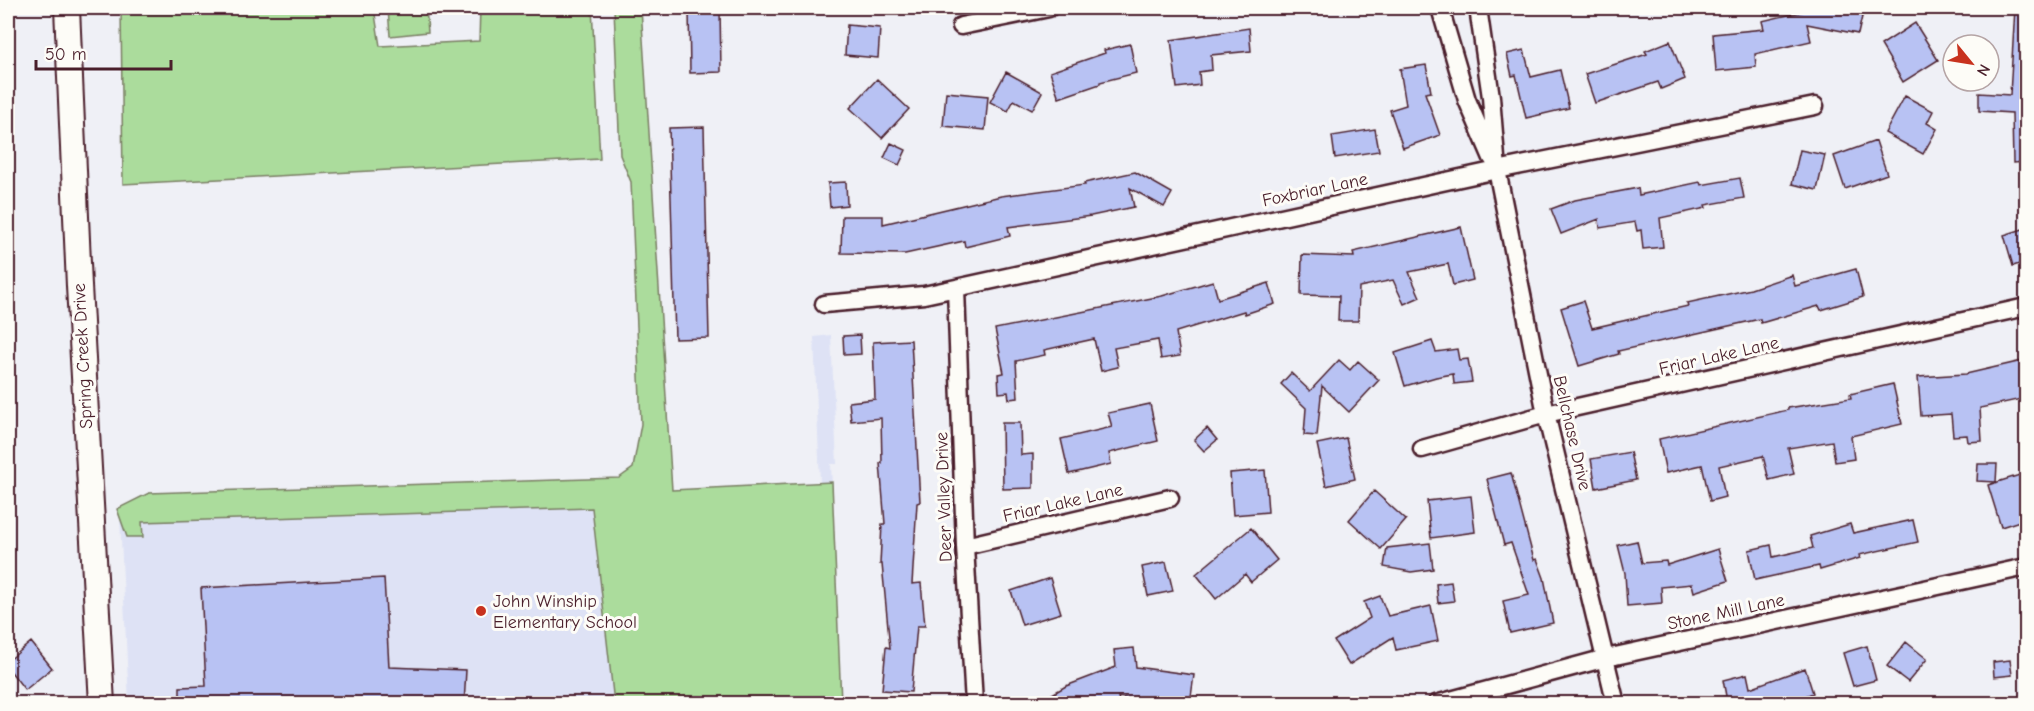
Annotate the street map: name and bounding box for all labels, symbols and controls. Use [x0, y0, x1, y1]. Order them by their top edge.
scale bar [36, 33, 171, 71]
north arrow [1941, 33, 2001, 93]
text: 50 m [45, 44, 87, 65]
text: N [1973, 61, 1994, 79]
street label: Foxbriar Lane [1260, 169, 1370, 211]
street label: Spring Creek Drive [69, 283, 97, 429]
street label: Friar Lake Lane [1657, 332, 1781, 380]
street label: Bellchase Drive [1549, 374, 1595, 492]
street label: Deer Valley Drive [931, 432, 957, 562]
street label: Friar Lake Lane [1001, 479, 1125, 527]
street label: Stone Mill Lane [1666, 589, 1786, 635]
place label: John Winship Elementary School [493, 591, 637, 633]
marker: John Winship Elementary School [474, 604, 488, 618]

